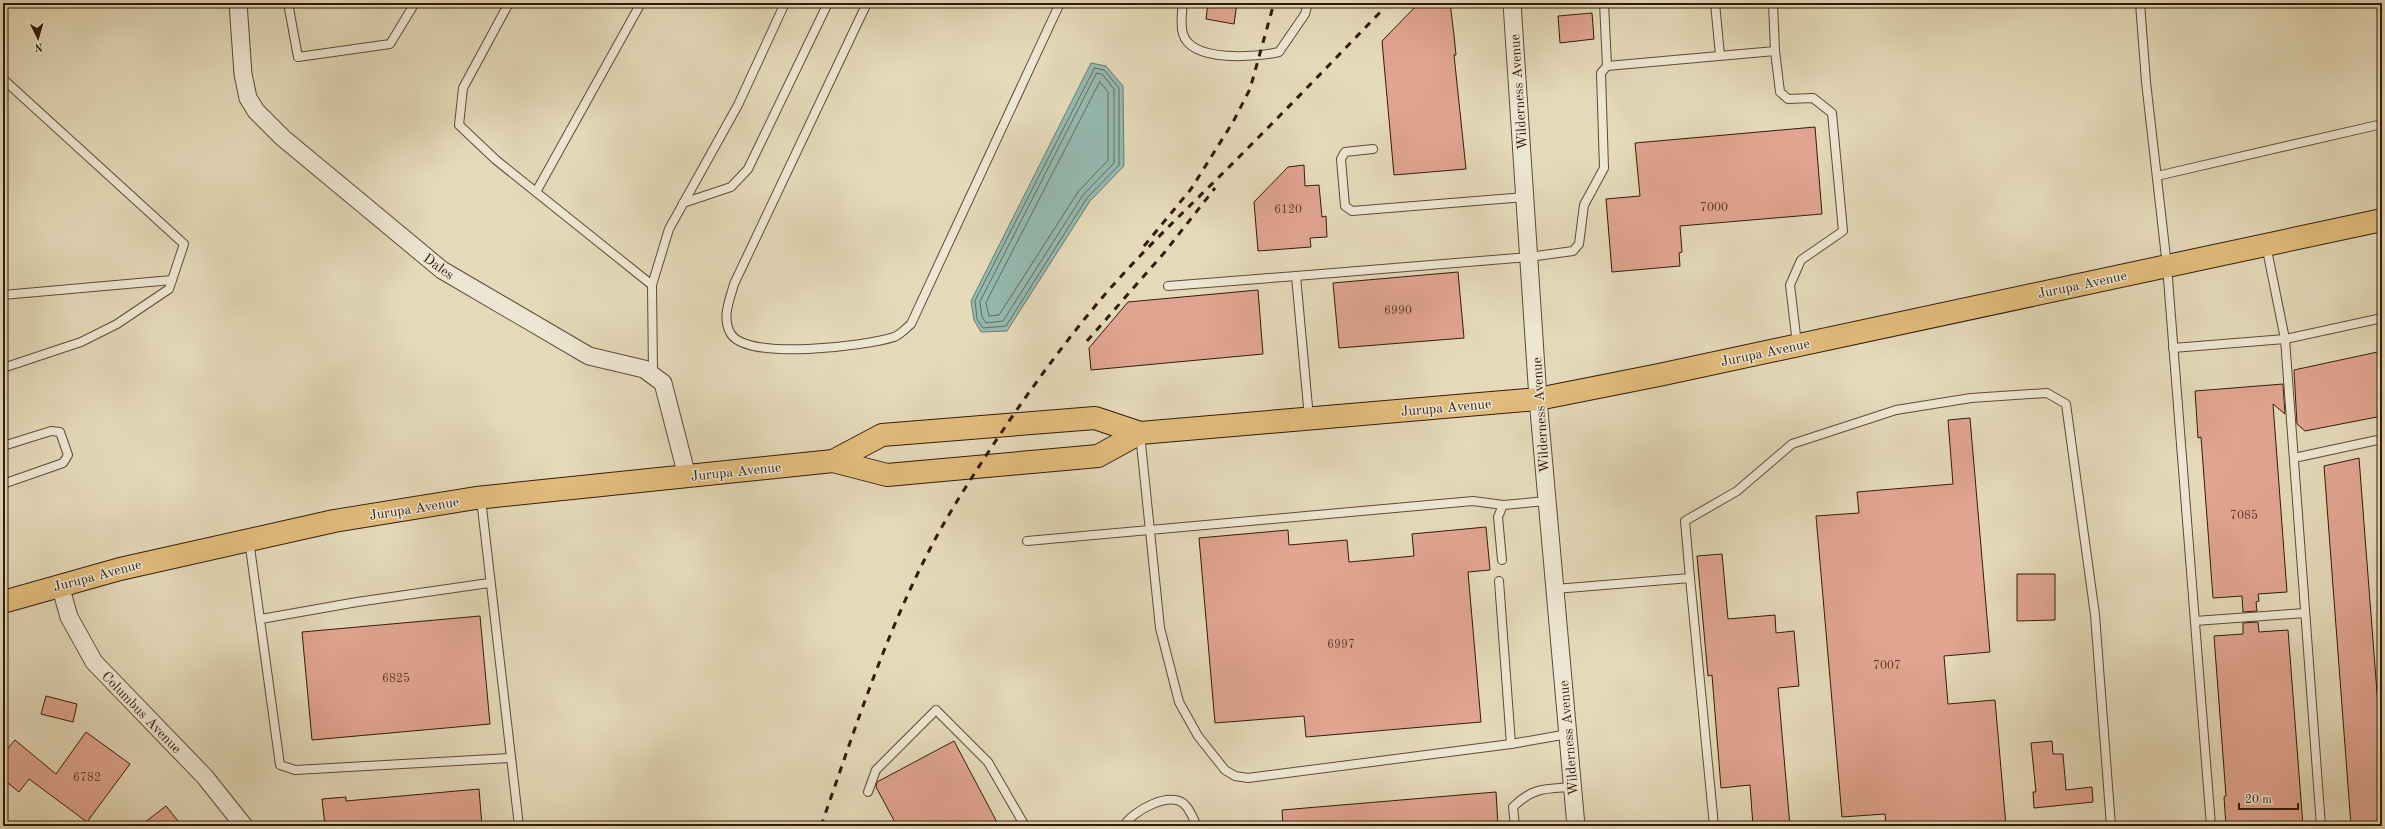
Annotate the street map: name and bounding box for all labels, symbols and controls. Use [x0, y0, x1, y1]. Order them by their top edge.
north arrow [18, 18, 58, 58]
street label: Wilderness Avenue [1508, 34, 1530, 150]
text: N [33, 41, 43, 52]
house number: 7000 [1700, 202, 1728, 214]
house number: 6120 [1274, 204, 1302, 216]
street label: Dales [420, 251, 456, 283]
street label: Jurupa Avenue [2036, 269, 2128, 301]
house number: 6990 [1384, 305, 1412, 317]
street label: Jurupa Avenue [1719, 337, 1811, 369]
street label: Wilderness Avenue [1530, 357, 1552, 473]
street label: Jurupa Avenue [1400, 397, 1492, 419]
street label: Jurupa Avenue [690, 460, 782, 484]
street label: Jurupa Avenue [368, 495, 460, 523]
house number: 7085 [2230, 509, 2258, 522]
street label: Jurupa Avenue [52, 557, 143, 594]
house number: 6997 [1327, 639, 1355, 651]
house number: 7007 [1873, 660, 1901, 672]
street label: Columbus Avenue [99, 669, 184, 756]
house number: 6825 [382, 672, 410, 685]
street label: Wilderness Avenue [1557, 680, 1581, 796]
house number: 6782 [73, 772, 101, 784]
scale bar [2239, 785, 2298, 811]
text: 20 m [2245, 794, 2272, 806]

